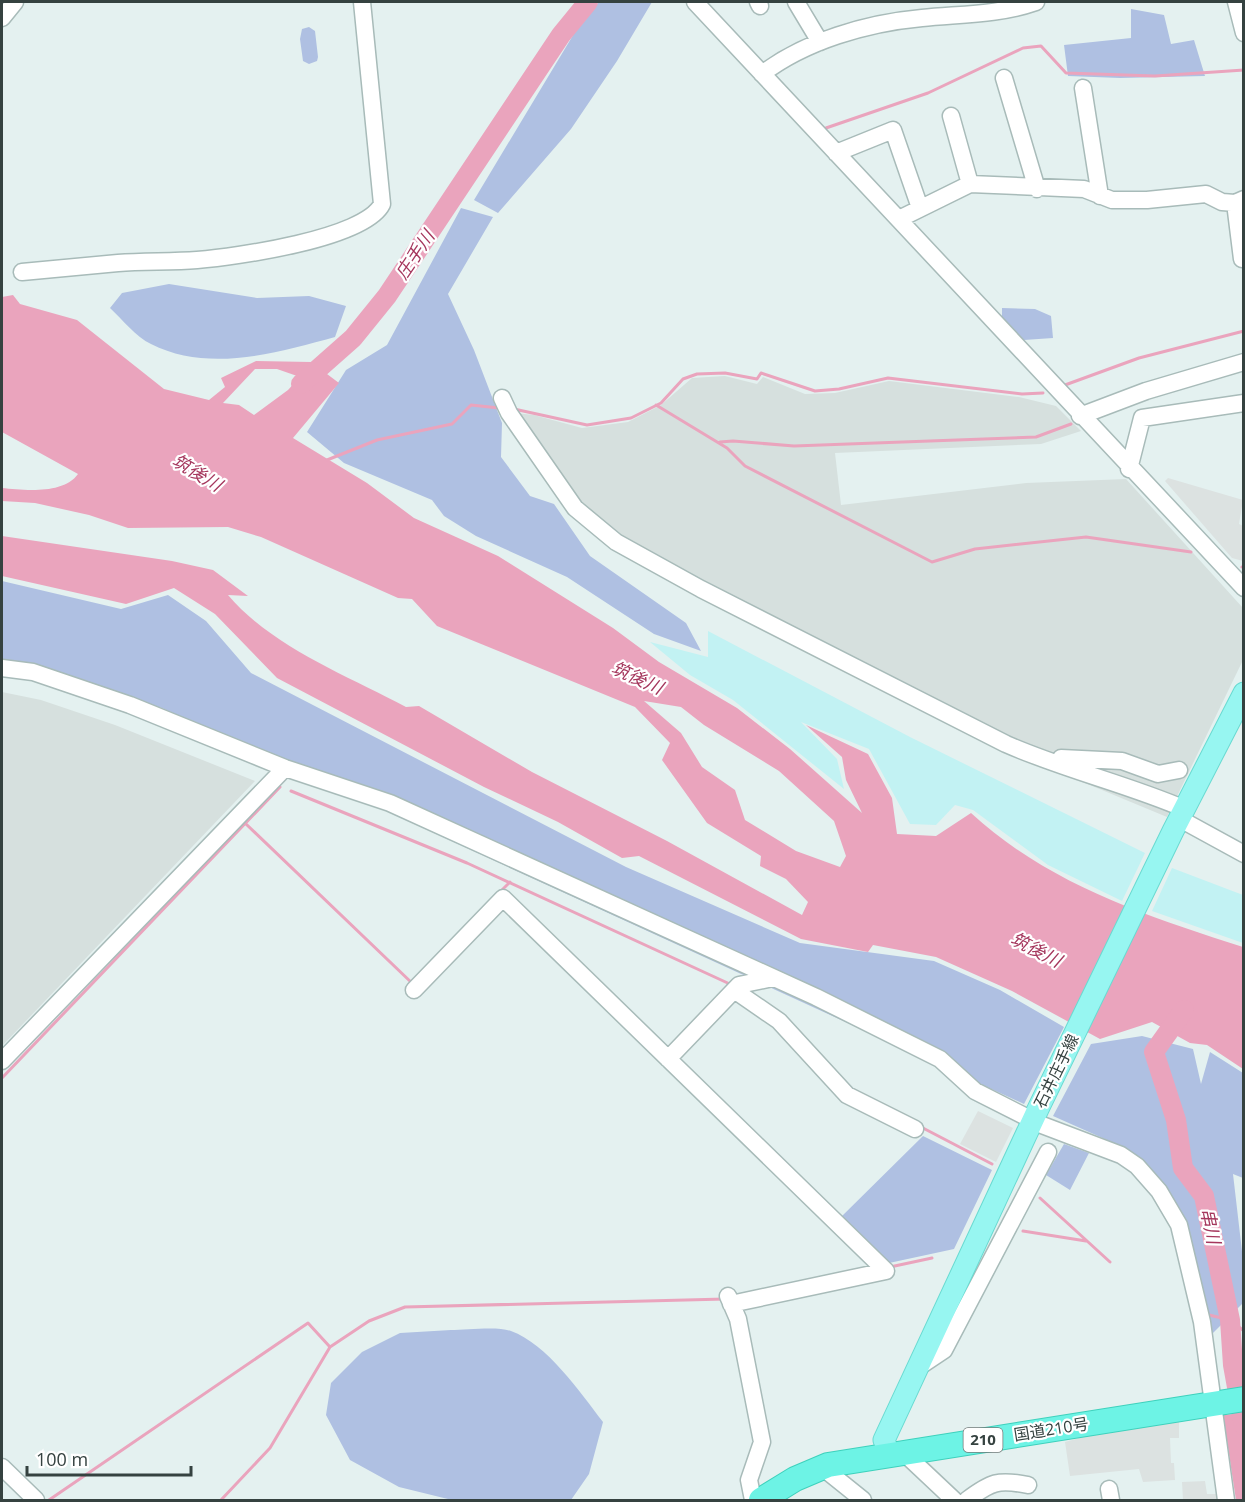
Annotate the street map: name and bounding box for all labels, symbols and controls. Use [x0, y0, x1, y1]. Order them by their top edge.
water label: 庄手川 [389, 224, 440, 284]
water label: 筑後川 [168, 448, 229, 497]
water label: 筑後川 [608, 655, 669, 700]
water label: 筑後川 [1007, 926, 1068, 973]
street label: 石井庄手線 [1029, 1030, 1083, 1112]
water label: 串川 [1195, 1206, 1227, 1248]
street label: 国道210号 [1012, 1412, 1090, 1446]
road number: 210 [964, 1428, 1002, 1452]
scale bar [27, 1439, 190, 1477]
text: 100 m [36, 1447, 88, 1471]

